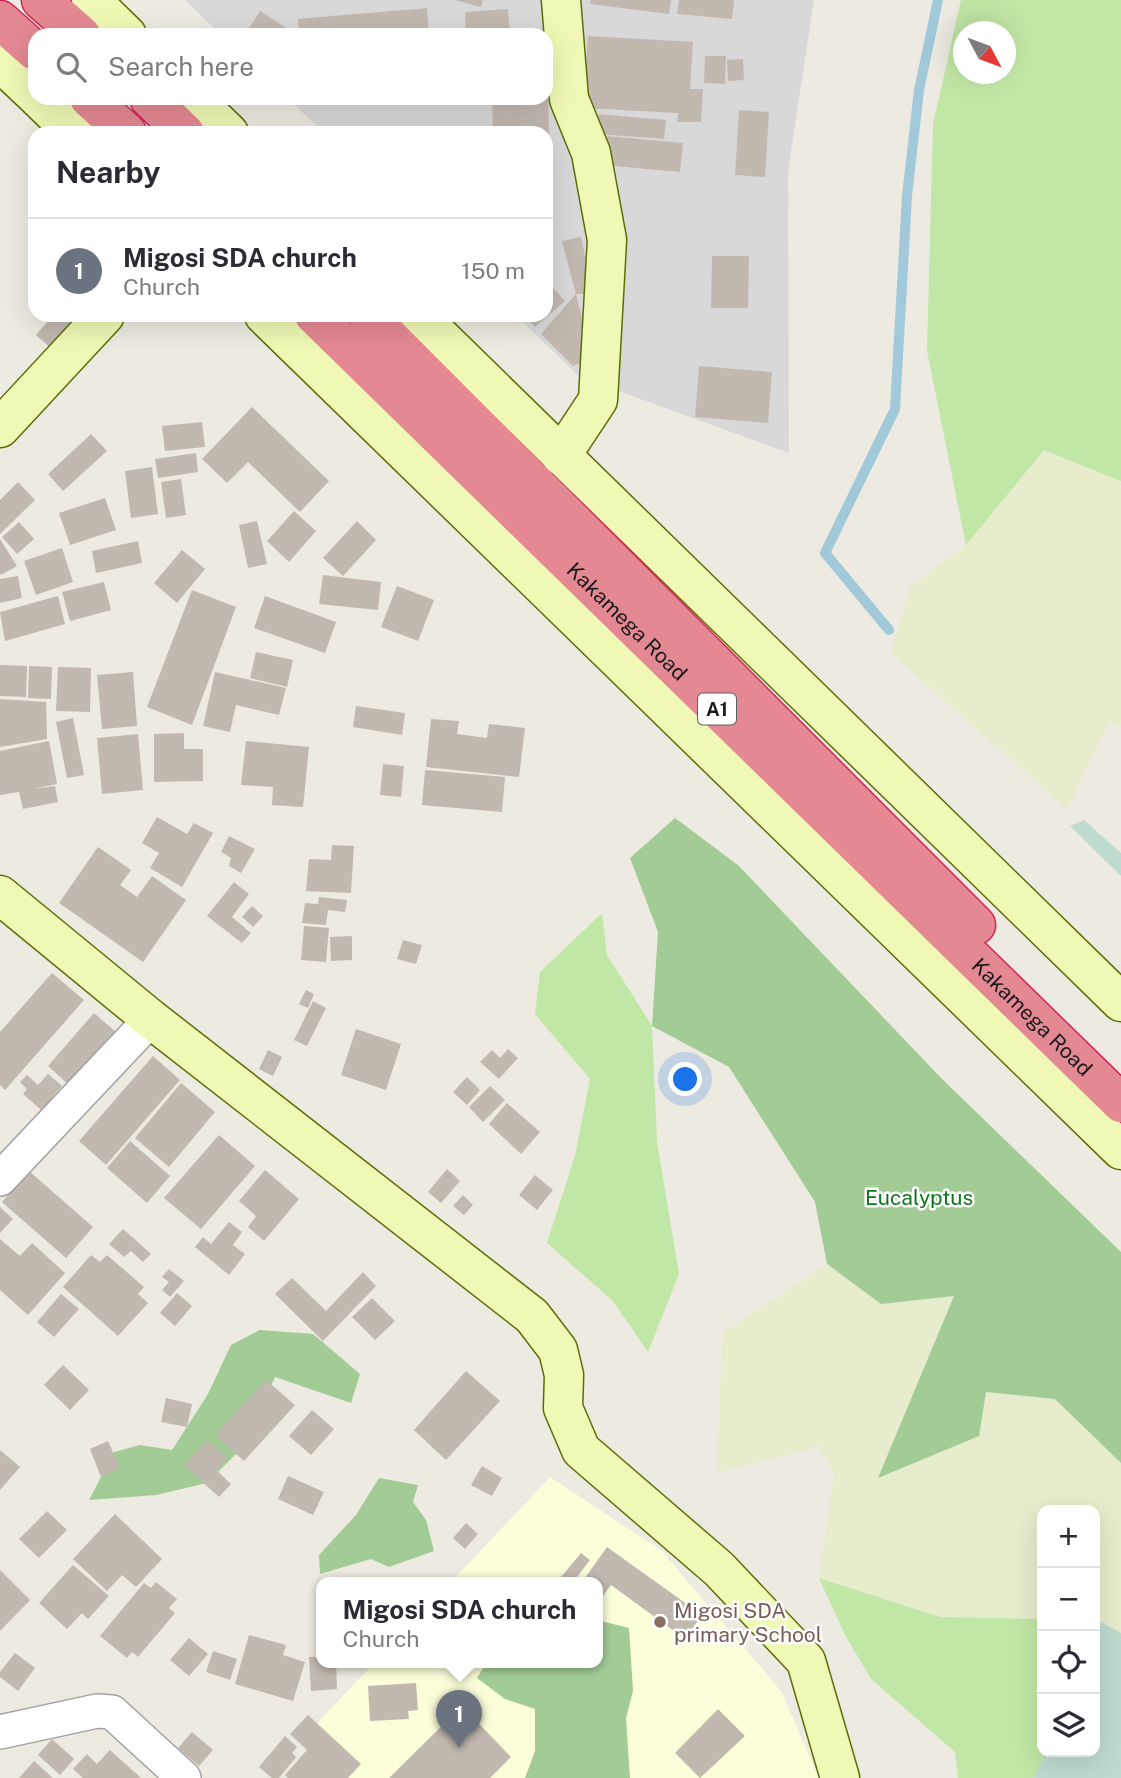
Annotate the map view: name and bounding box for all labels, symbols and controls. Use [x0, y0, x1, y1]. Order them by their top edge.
north arrow [953, 21, 1016, 84]
search box [28, 28, 553, 105]
icon: search [52, 48, 90, 86]
text: Search here [108, 51, 254, 82]
text: Nearby [56, 154, 160, 190]
text: Migosi SDA church [123, 242, 357, 273]
text: 1 [74, 257, 84, 284]
text: 150 m [461, 257, 525, 284]
text: Church [123, 273, 200, 300]
street label: Kakamega Road [562, 557, 693, 685]
road number: A1 [698, 694, 736, 724]
street label: Kakamega Road [967, 952, 1098, 1081]
your location [668, 1062, 702, 1096]
park label: Eucalyptus [865, 1185, 973, 1210]
map controls [1037, 1505, 1100, 1757]
button: + [1037, 1505, 1100, 1568]
button: − [1037, 1568, 1100, 1631]
popup [316, 1577, 603, 1668]
text: Migosi SDA church [343, 1594, 576, 1625]
place label: Migosi SDA primary School [674, 1598, 822, 1647]
marker: Migosi SDA primary School [652, 1614, 668, 1630]
text: Church [343, 1625, 420, 1652]
button: locate [1037, 1631, 1100, 1694]
pin: 1 [436, 1690, 482, 1748]
button: layers [1037, 1694, 1100, 1757]

